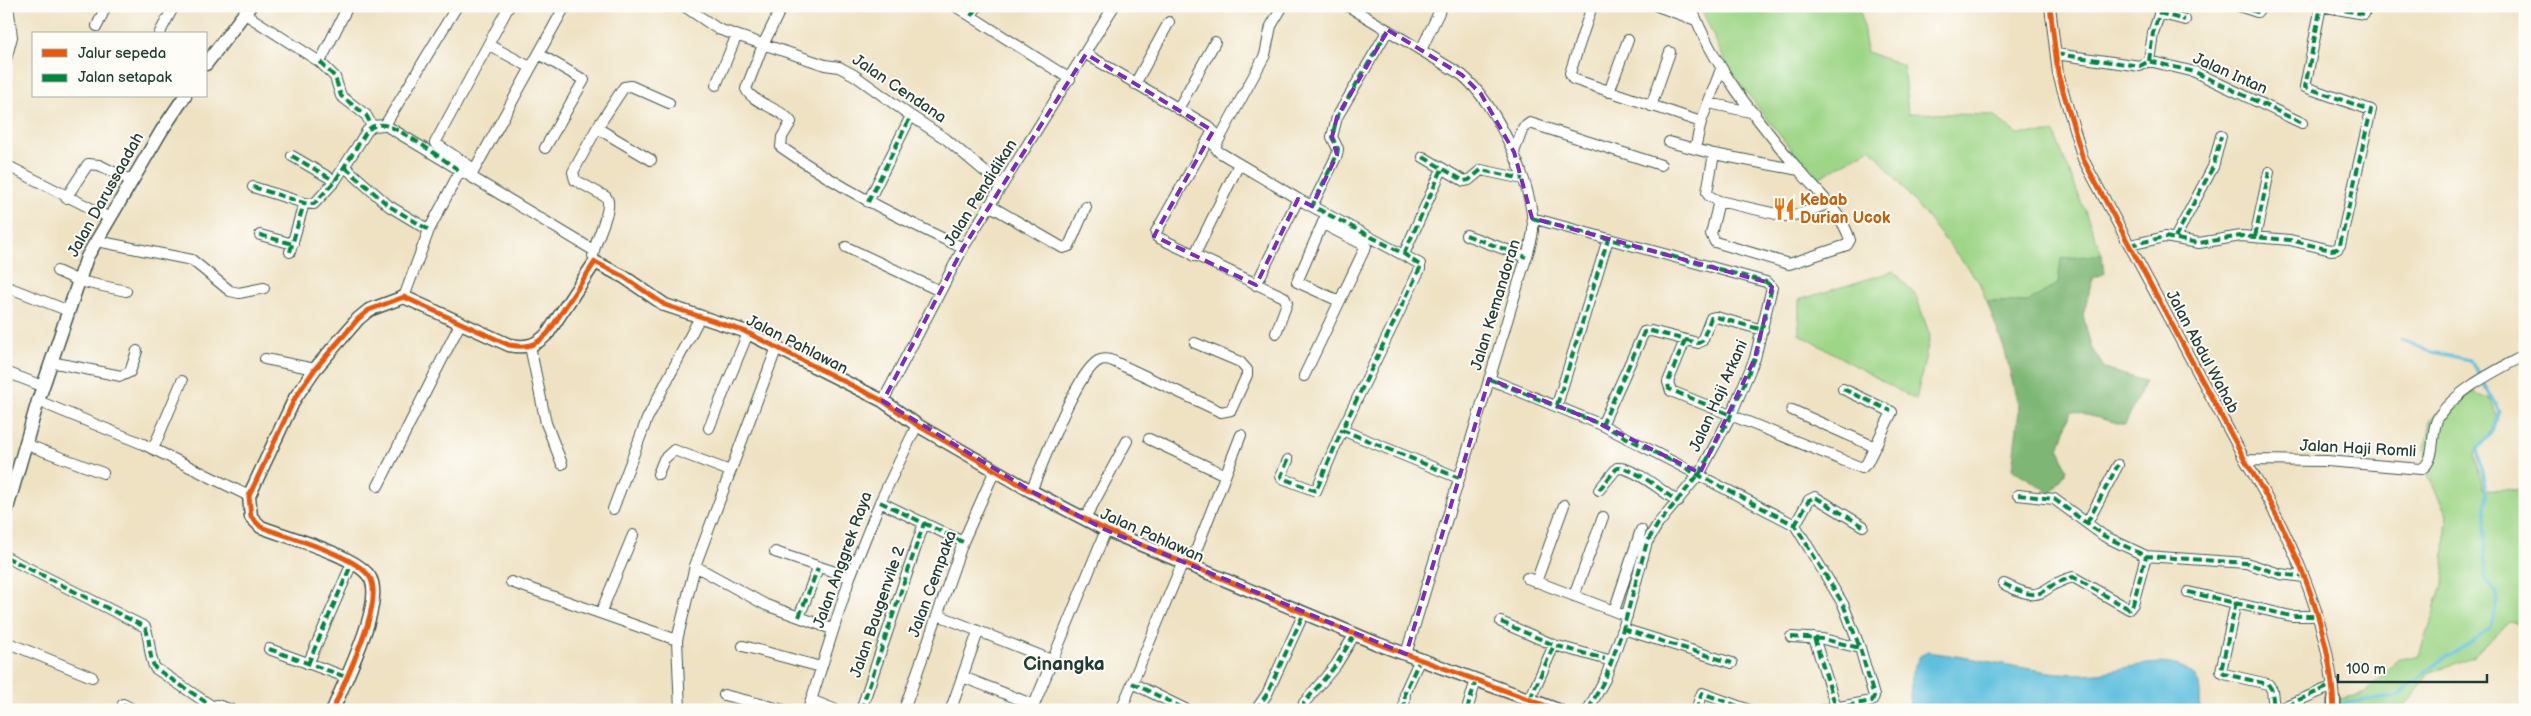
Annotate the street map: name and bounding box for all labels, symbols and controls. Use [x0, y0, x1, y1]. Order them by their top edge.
legend [32, 32, 208, 98]
text: Jalur sepeda [78, 44, 166, 63]
street label: Jalan Intan [2190, 49, 2270, 99]
street label: Jalan Cendana [848, 51, 950, 127]
text: Jalan setapak [78, 68, 172, 87]
street label: Jalan Darussaadah [64, 129, 148, 260]
street label: Jalan Pendidikan [941, 136, 1021, 250]
place label: Kebab Durian Ucok [1800, 191, 1891, 228]
restaurant icon: Kebab Durian Ucok [1771, 196, 1797, 222]
street label: Jalan Kemandoran [1467, 237, 1525, 373]
street label: Jalan Abdul Wahab [2162, 287, 2242, 417]
street label: Jalan Pahlawan [743, 311, 851, 379]
street label: Jalan Haji Arkani [1686, 337, 1752, 455]
street label: Jalan Haji Romli [2299, 436, 2417, 462]
street label: Jalan Anggrek Raya [810, 489, 876, 631]
street label: Jalan Pahlawan [1097, 505, 1207, 567]
street label: Jalan Cempaka [905, 528, 961, 640]
street label: Jalan Baugenvile 2 [847, 543, 910, 680]
scale bar [2338, 651, 2487, 683]
district label: Cinangka [1023, 653, 1105, 676]
text: 100 m [2346, 660, 2386, 679]

